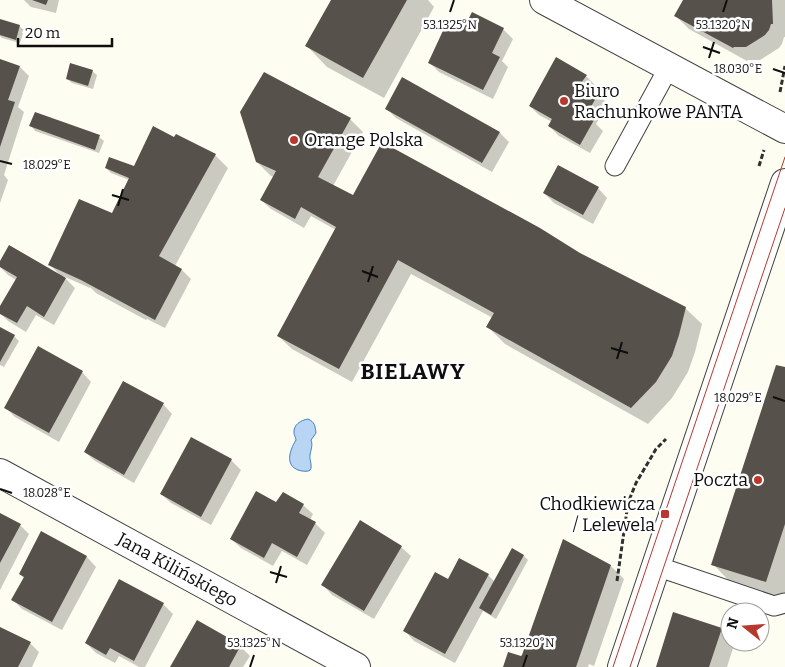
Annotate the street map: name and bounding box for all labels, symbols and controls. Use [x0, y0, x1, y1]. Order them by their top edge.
scale bar [18, 15, 111, 47]
text: 53.1325°N [423, 18, 477, 32]
text: 53.1320°N [695, 18, 751, 32]
text: 20 m [25, 24, 61, 42]
text: 18.030°E [714, 62, 762, 76]
place label: Biuro Rachunkowe PANTA [574, 80, 743, 123]
marker: Biuro Rachunkowe PANTA [558, 95, 570, 107]
place label: Orange Polska [304, 129, 423, 151]
marker: Orange Polska [288, 134, 300, 146]
text: 18.029°E [23, 158, 71, 172]
district label: BIELAWY [361, 358, 465, 385]
text: 18.029°E [714, 391, 762, 405]
place label: Poczta [693, 469, 748, 491]
marker: Poczta [752, 474, 764, 486]
text: 18.028°E [23, 486, 71, 500]
place label: Chodkiewicza / Lelewela [540, 493, 655, 536]
marker: Chodkiewicza / Lelewela [659, 508, 671, 520]
street label: Jana Kilińskiego [112, 527, 241, 611]
north arrow [720, 602, 770, 652]
text: N [723, 616, 743, 631]
text: 53.1325°N [227, 636, 281, 650]
text: 53.1320°N [499, 636, 555, 650]

